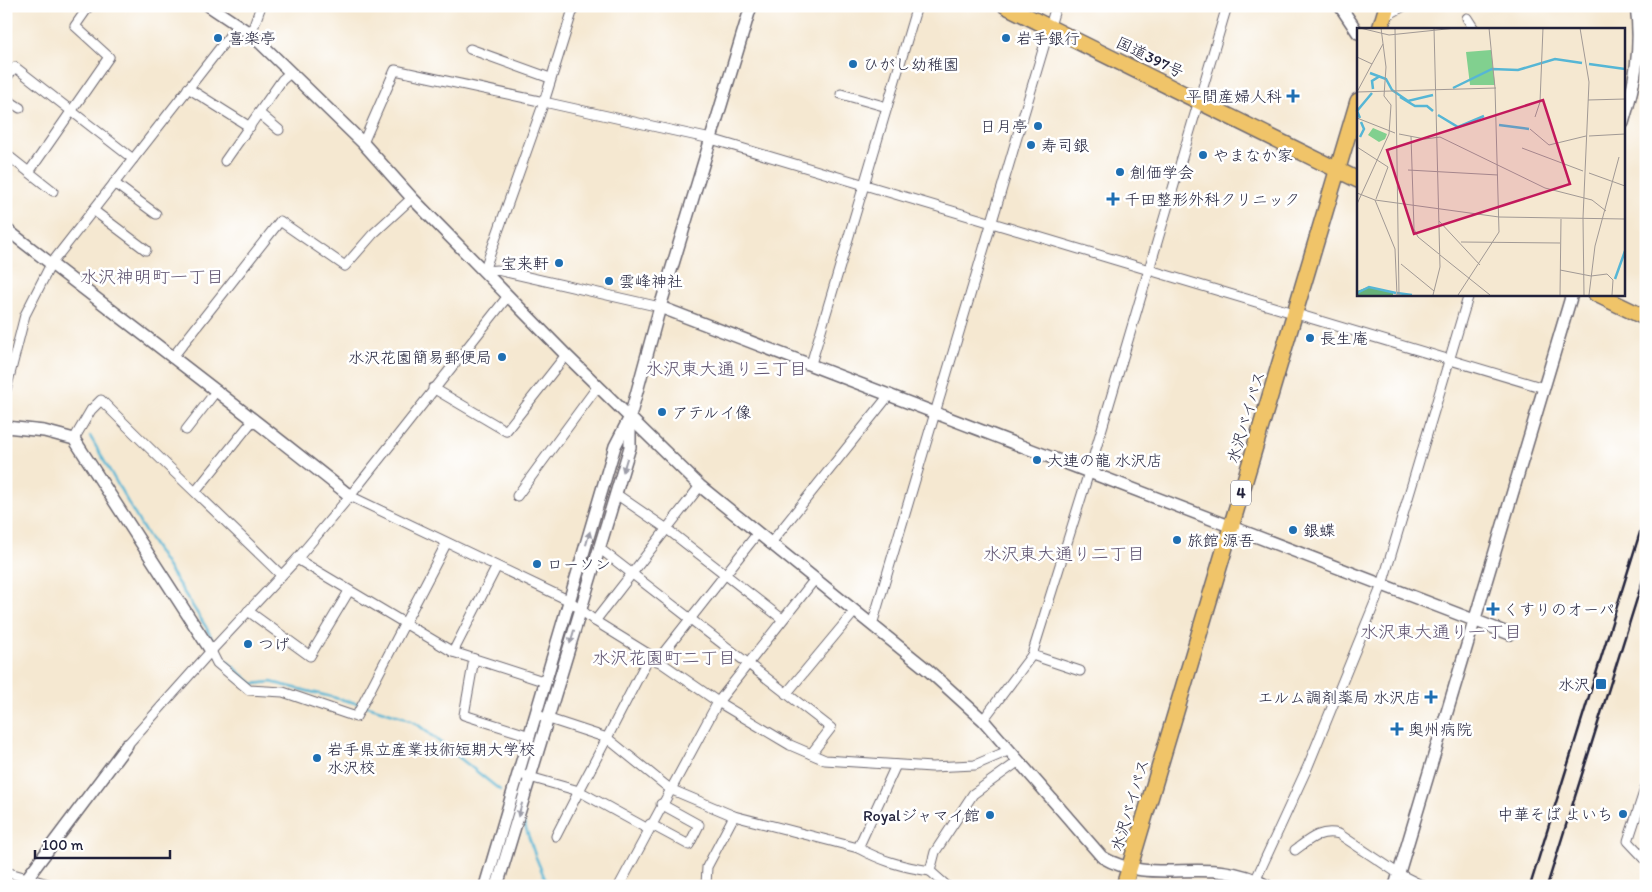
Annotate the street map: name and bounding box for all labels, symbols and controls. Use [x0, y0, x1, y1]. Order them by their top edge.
inset map [1357, 28, 1624, 295]
place label: 喜楽亭 [228, 29, 276, 48]
place label: 岩手銀行 [1016, 29, 1080, 48]
marker: 喜楽亭 [212, 32, 224, 44]
marker: 岩手銀行 [1000, 32, 1012, 44]
street label: 国道397号 [1113, 32, 1187, 82]
place label: ひがし幼稚園 [863, 55, 959, 74]
marker: ひがし幼稚園 [847, 58, 859, 70]
place label: 平間産婦人科 [1186, 87, 1282, 106]
marker: 平間産婦人科 [1286, 89, 1300, 103]
place label: 日月亭 [980, 117, 1028, 136]
marker: 日月亭 [1032, 120, 1044, 132]
place label: 寿司銀 [1041, 136, 1089, 155]
marker: 寿司銀 [1025, 139, 1037, 151]
place label: やまなか家 [1213, 146, 1293, 165]
marker: やまなか家 [1197, 149, 1209, 161]
place label: 創価学会 [1130, 163, 1194, 182]
marker: 創価学会 [1114, 166, 1126, 178]
place label: 千田整形外科クリニック [1124, 190, 1300, 209]
marker: 千田整形外科クリニック [1106, 192, 1120, 206]
place label: 宝来軒 [501, 254, 549, 273]
marker: 宝来軒 [553, 257, 565, 269]
district label: 水沢神明町一丁目 [80, 266, 224, 288]
place label: 雲峰神社 [619, 272, 683, 291]
marker: 雲峰神社 [603, 275, 615, 287]
place label: 長生庵 [1320, 329, 1368, 348]
marker: 長生庵 [1304, 332, 1316, 344]
place label: 水沢花園簡易郵便局 [348, 348, 492, 367]
marker: 水沢花園簡易郵便局 [496, 351, 508, 363]
district label: 水沢東大通り三丁目 [645, 358, 807, 380]
street label: 水沢バイパス [1223, 368, 1269, 466]
place label: アテルイ像 [672, 403, 751, 422]
marker: アテルイ像 [656, 406, 668, 418]
place label: 大連の龍 水沢店 [1047, 451, 1163, 470]
marker: 大連の龍 水沢店 [1031, 454, 1043, 466]
one-way arrow [620, 458, 628, 473]
road number: 4 [1231, 480, 1251, 506]
place label: 銀蝶 [1303, 521, 1335, 540]
marker: 銀蝶 [1287, 524, 1299, 536]
one-way arrow [584, 531, 592, 546]
place label: 旅館 源吾 [1187, 531, 1255, 550]
marker: 旅館 源吾 [1171, 534, 1183, 546]
district label: 水沢東大通り二丁目 [983, 543, 1145, 565]
place label: ローソン [547, 555, 611, 574]
marker: ローソン [531, 558, 543, 570]
place label: くすりのオーパ [1503, 600, 1615, 619]
marker: くすりのオーパ [1487, 603, 1499, 615]
district label: 水沢東大通り一丁目 [1360, 621, 1522, 643]
one-way arrow [568, 630, 575, 645]
place label: つげ [258, 635, 290, 654]
marker: つげ [242, 638, 254, 650]
district label: 水沢花園町二丁目 [592, 647, 736, 669]
place label: 水沢 [1558, 675, 1590, 694]
marker: 水沢 [1594, 677, 1608, 691]
place label: エルム調剤薬局 水沢店 [1257, 688, 1421, 707]
marker: エルム調剤薬局 水沢店 [1425, 691, 1437, 703]
place label: 奥州病院 [1408, 720, 1472, 739]
marker: 奥州病院 [1390, 722, 1404, 736]
place label: 岩手県立産業技術短期大学校 水沢校 [327, 740, 535, 777]
marker: 岩手県立産業技術短期大学校 水沢校 [311, 752, 323, 764]
street label: 水沢バイパス [1107, 756, 1153, 854]
one-way arrow [516, 802, 524, 817]
place label: 中華そば よいち [1497, 805, 1613, 824]
place label: Royalジャマイ館 [863, 806, 980, 825]
marker: 中華そば よいち [1617, 808, 1629, 820]
marker: Royalジャマイ館 [984, 809, 996, 821]
scale bar [35, 827, 170, 859]
text: 100 m [42, 836, 84, 854]

